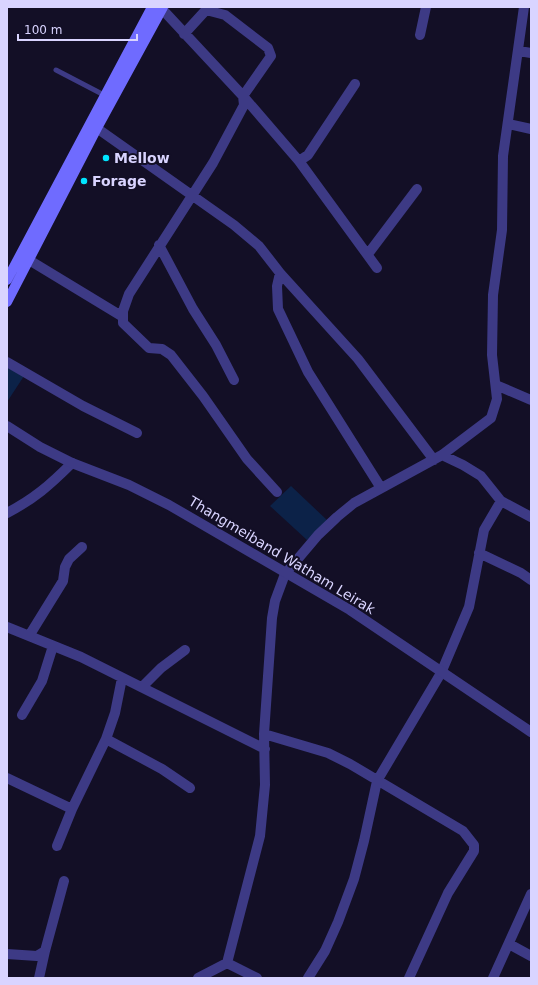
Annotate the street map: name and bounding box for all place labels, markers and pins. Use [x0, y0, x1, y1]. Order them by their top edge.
place label: Mellow [114, 150, 170, 166]
marker: Mellow [101, 153, 111, 163]
place label: Forage [92, 173, 146, 189]
marker: Forage [79, 176, 89, 186]

